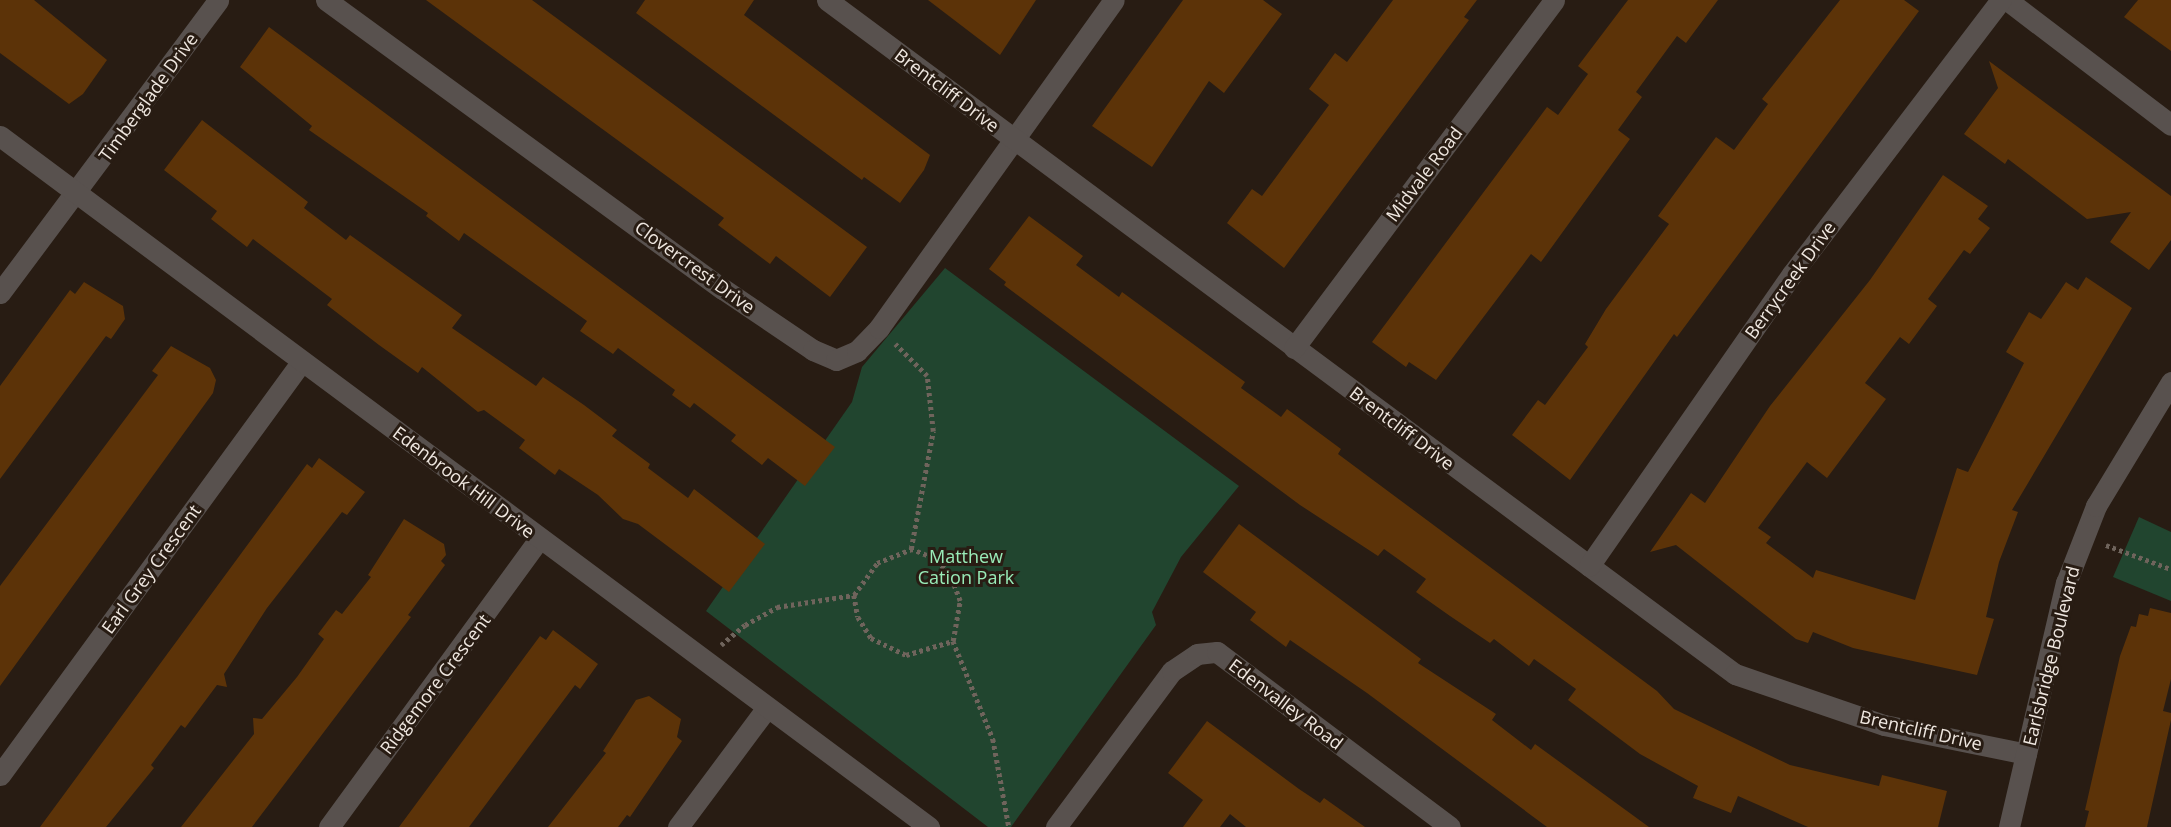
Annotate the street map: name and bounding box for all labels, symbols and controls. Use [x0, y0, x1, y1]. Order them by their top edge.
street label: Timberglade Drive [94, 28, 202, 166]
street label: Brentcliff Drive [891, 44, 1003, 136]
street label: Midvale Road [1381, 122, 1467, 226]
street label: Clovercrest Drive [631, 216, 759, 318]
street label: Berrycreek Drive [1740, 217, 1840, 343]
street label: Brentcliff Drive [1346, 382, 1458, 474]
street label: Edenbrook Hill Drive [389, 422, 539, 542]
street label: Earl Grey Crescent [97, 500, 205, 638]
park label: Matthew Cation Park [918, 546, 1014, 588]
street label: Earlsbridge Boulevard [2018, 564, 2084, 748]
street label: Ridgemore Crescent [375, 610, 495, 758]
street label: Edenvalley Road [1225, 654, 1347, 754]
street label: Brentcliff Drive [1858, 705, 1984, 755]

